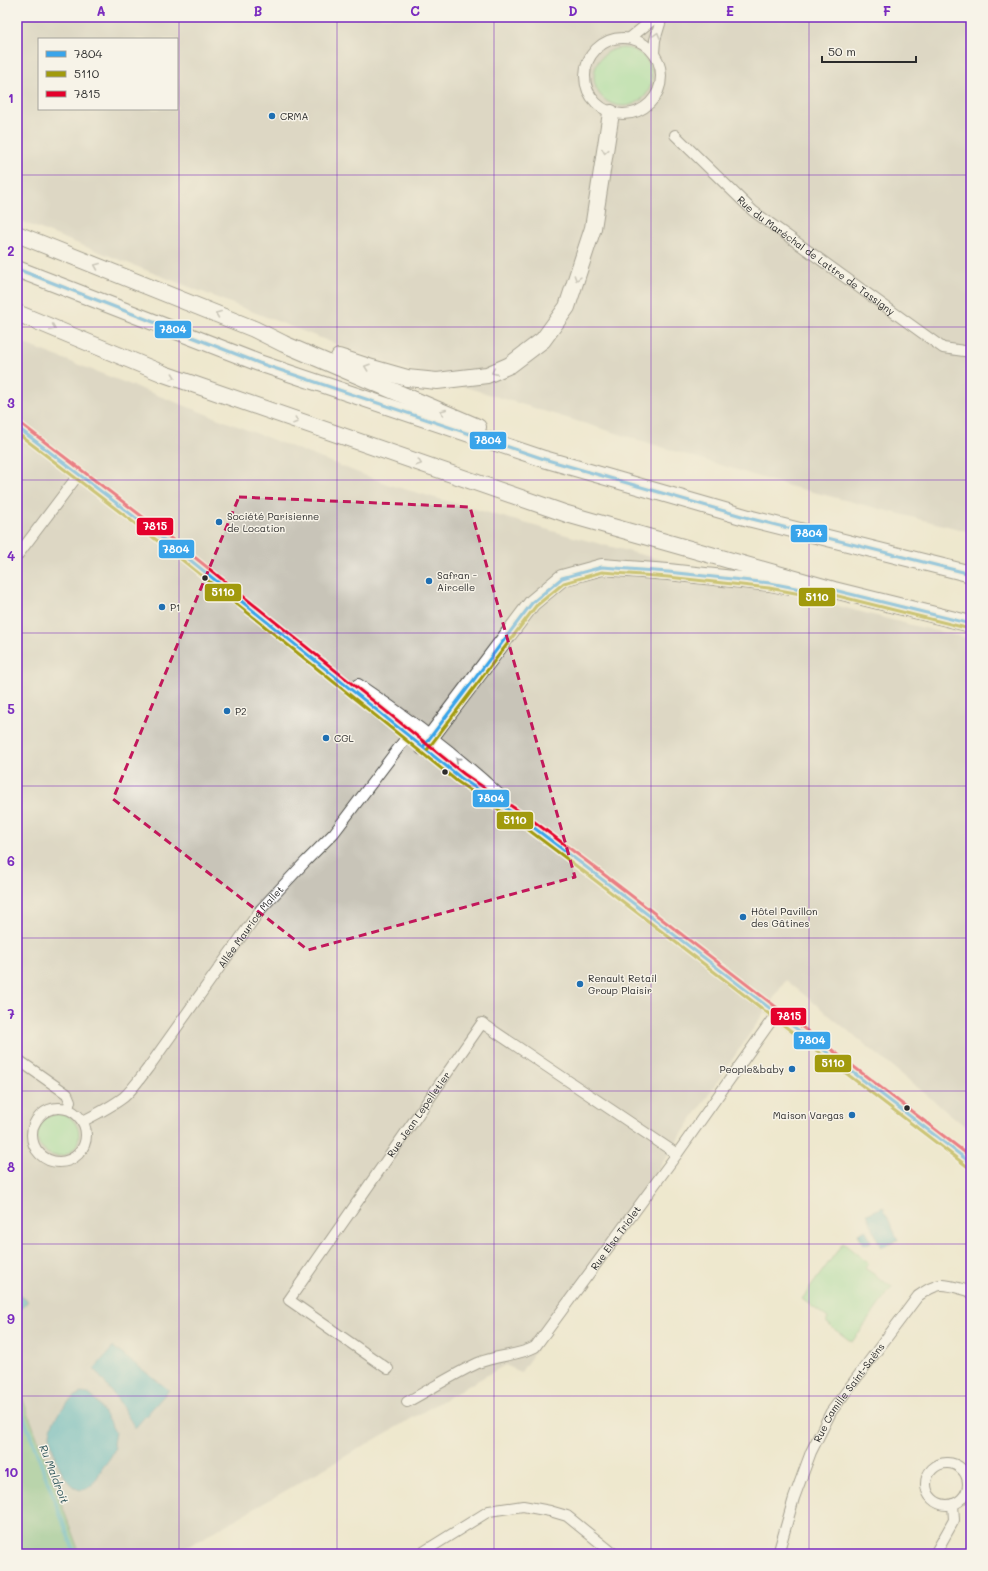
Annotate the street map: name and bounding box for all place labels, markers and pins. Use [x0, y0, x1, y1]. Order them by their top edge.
place label: CRMA [280, 109, 309, 123]
marker: CRMA [267, 111, 277, 121]
place label: Société Parisienne de Location [227, 509, 319, 535]
marker: Société Parisienne de Location [214, 517, 224, 527]
place label: Safran - Aircelle [437, 568, 477, 594]
unlabelled marker [200, 573, 210, 583]
marker: Safran - Aircelle [424, 576, 434, 586]
place label: P1 [170, 600, 181, 614]
marker: P1 [157, 602, 167, 612]
place label: P2 [235, 704, 247, 718]
marker: P2 [222, 706, 232, 716]
place label: CGL [334, 731, 355, 745]
marker: CGL [321, 733, 331, 743]
unlabelled marker [440, 767, 450, 777]
place label: Hôtel Pavillon des Gâtines [751, 904, 818, 930]
marker: Hôtel Pavillon des Gâtines [738, 912, 748, 922]
place label: Renault Retail Group Plaisir [588, 971, 657, 997]
marker: Renault Retail Group Plaisir [575, 979, 585, 989]
place label: People&baby [719, 1062, 784, 1076]
marker: People&baby [787, 1064, 797, 1074]
unlabelled marker [902, 1103, 912, 1113]
place label: Maison Vargas [773, 1108, 844, 1122]
marker: Maison Vargas [847, 1110, 857, 1120]

